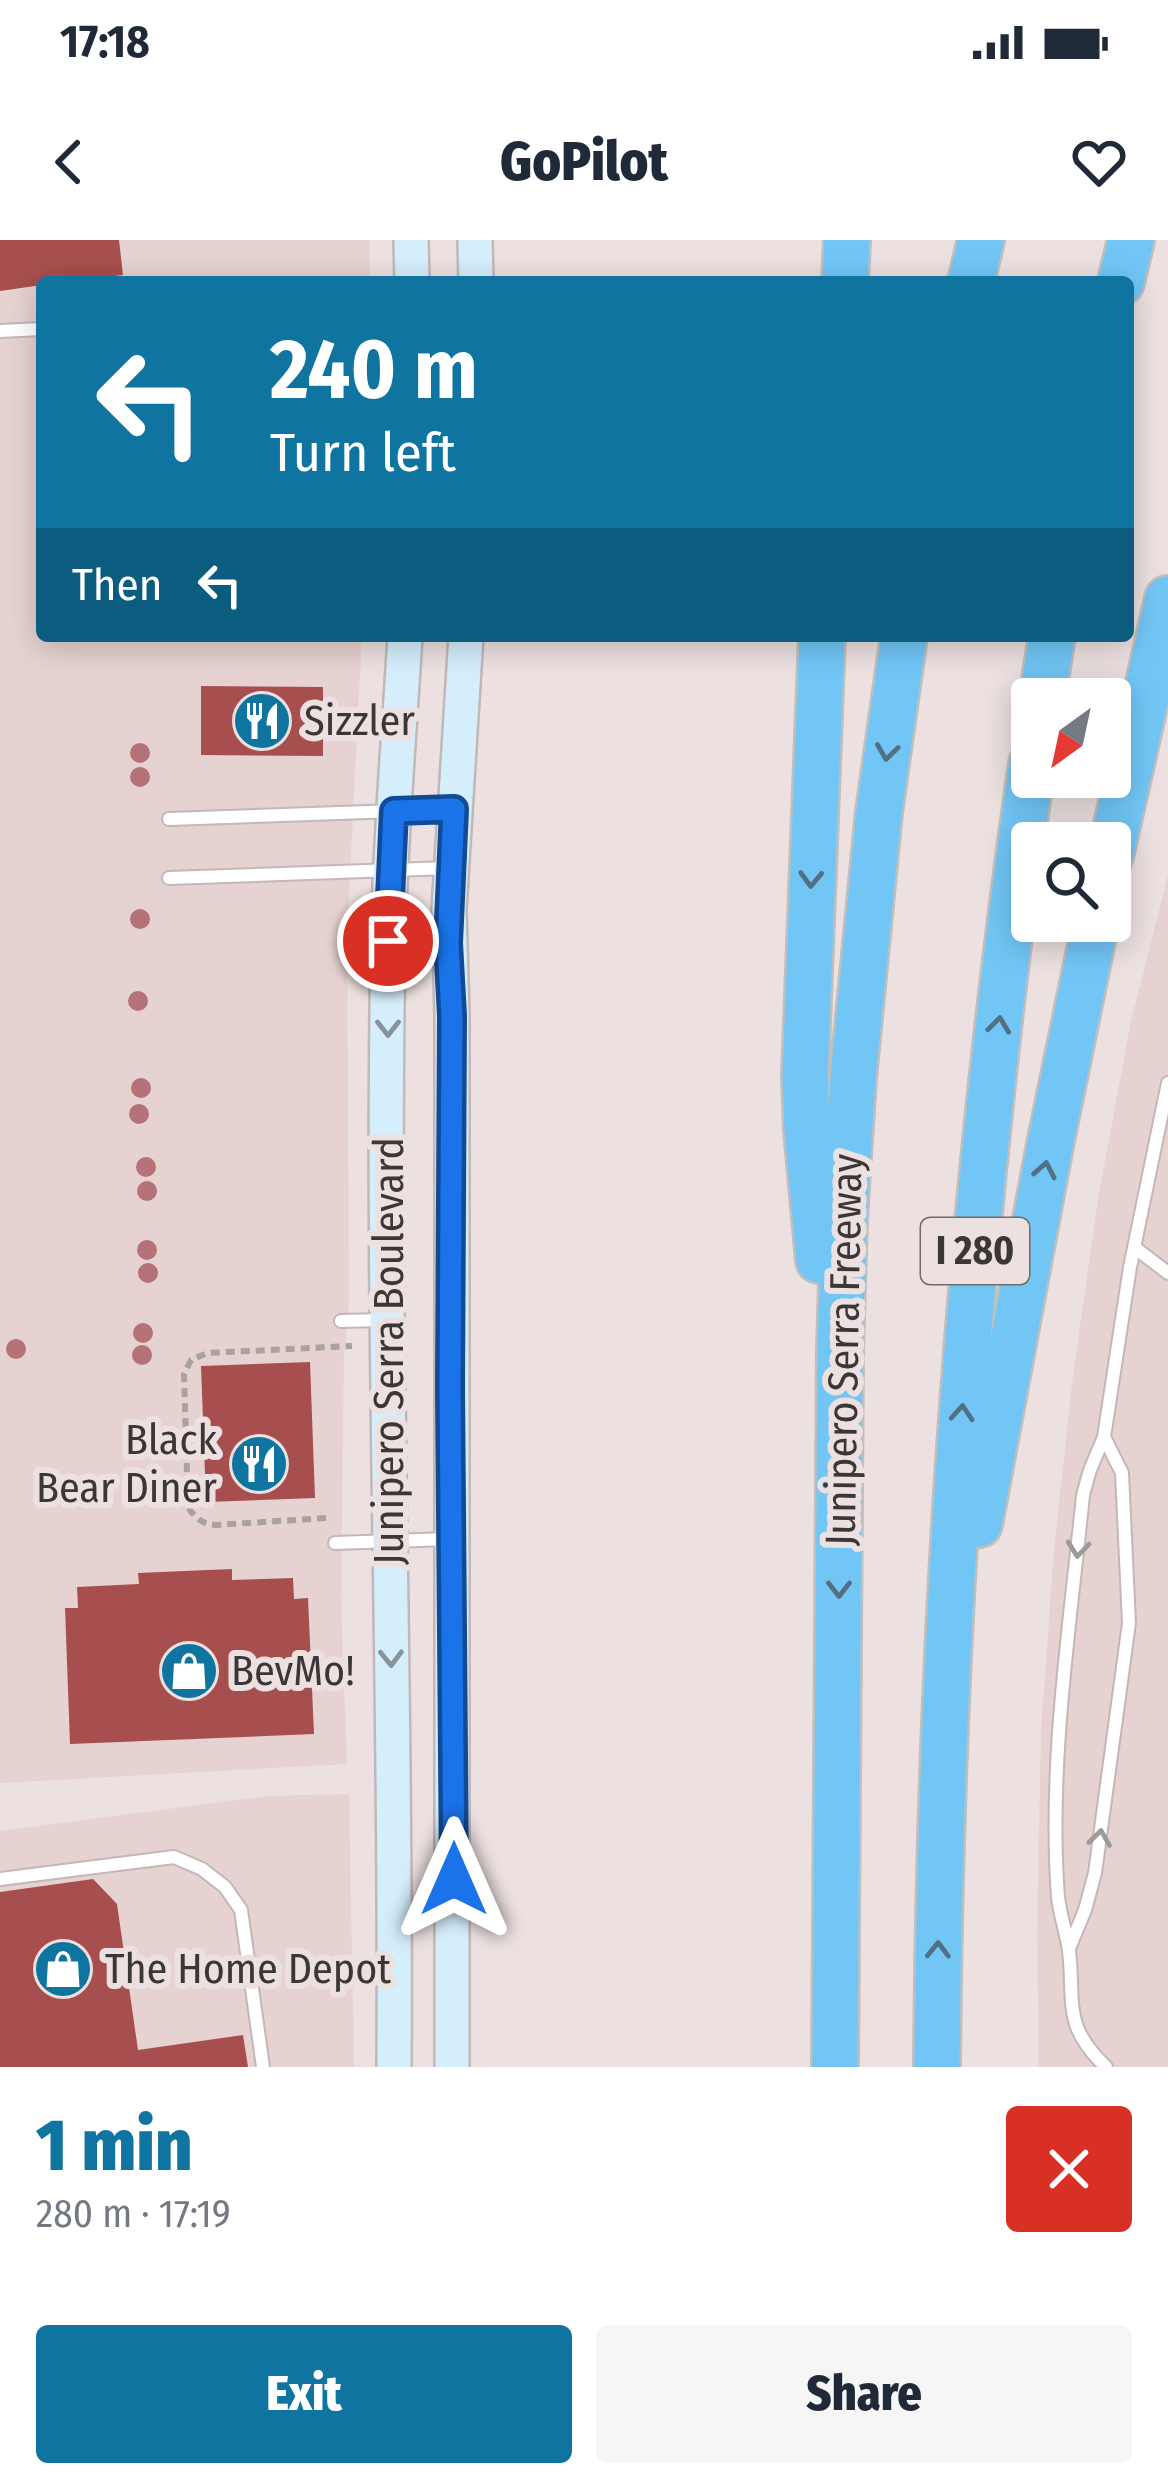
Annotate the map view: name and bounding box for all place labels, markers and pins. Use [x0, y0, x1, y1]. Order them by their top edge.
restaurant icon: Sizzler [231, 690, 293, 752]
place label: Sizzler [304, 696, 415, 746]
pin [337, 890, 439, 992]
place label: Black Bear Diner [36, 1415, 217, 1513]
restaurant icon: Black Bear Diner [228, 1433, 290, 1495]
shop icon: BevMo! [158, 1640, 220, 1702]
place label: BevMo! [231, 1646, 355, 1696]
shop icon: The Home Depot [32, 1938, 94, 2000]
place label: The Home Depot [105, 1944, 391, 1994]

